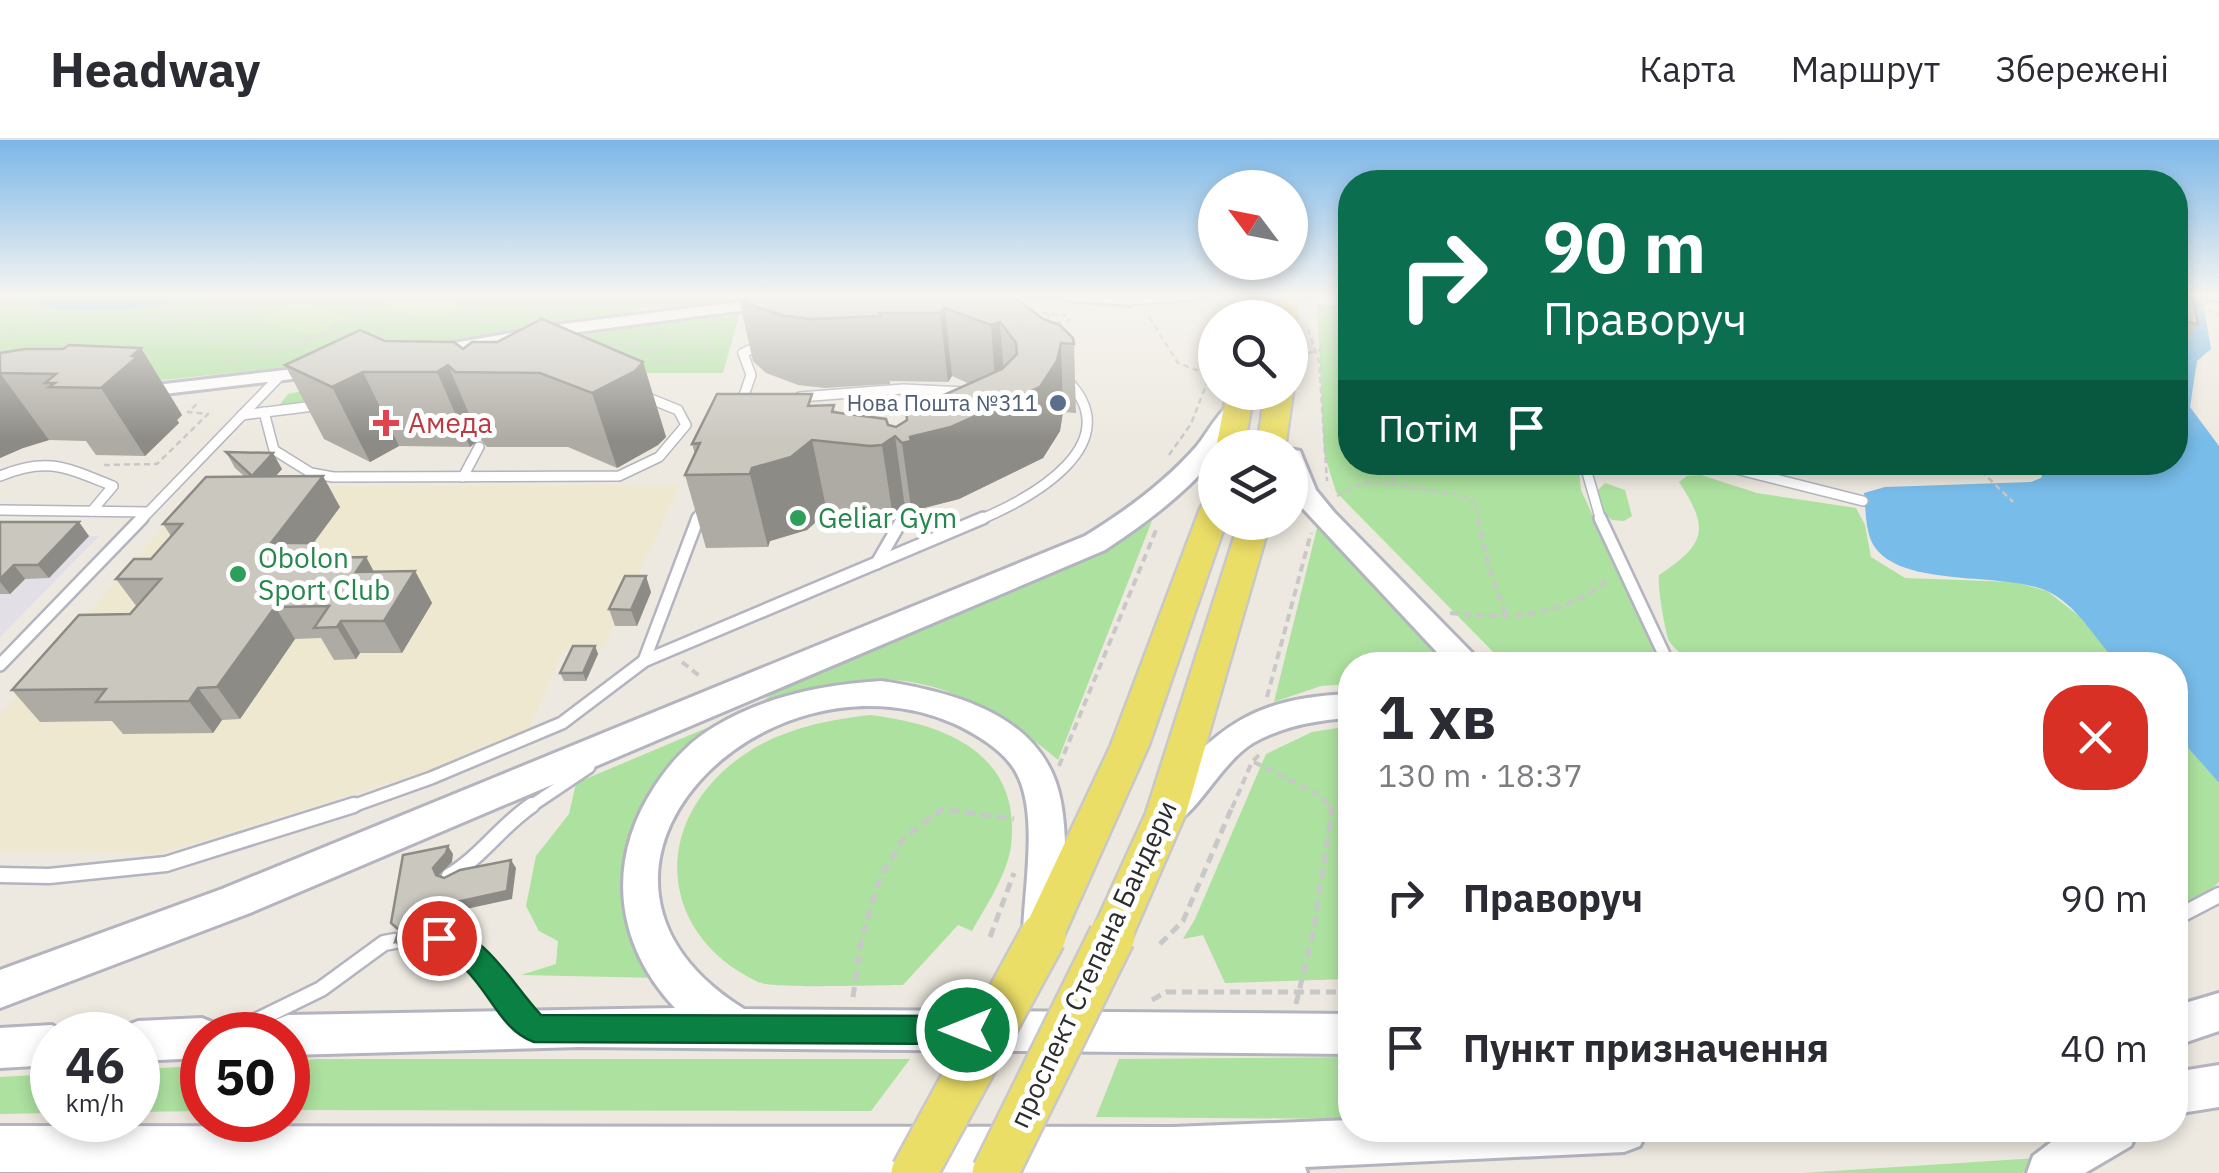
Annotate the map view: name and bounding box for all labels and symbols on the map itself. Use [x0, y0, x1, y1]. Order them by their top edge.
north arrow [1198, 170, 1308, 280]
place label: Нова Пошта №311 [847, 388, 1038, 417]
marker: Нова Пошта №311 [1047, 392, 1069, 414]
place label: Амеда [408, 404, 493, 441]
marker: Амеда [373, 410, 399, 436]
place label: Geliar Gym [818, 499, 957, 536]
marker: Geliar Gym [787, 507, 809, 529]
place label: Obolon Sport Club [258, 539, 390, 608]
marker: Obolon Sport Club [227, 563, 249, 585]
street label: проспект Степана Бандери [1000, 794, 1185, 1134]
pin [397, 896, 482, 981]
position arrow [915, 978, 1019, 1082]
speed limit sign: 50 [180, 1012, 310, 1142]

